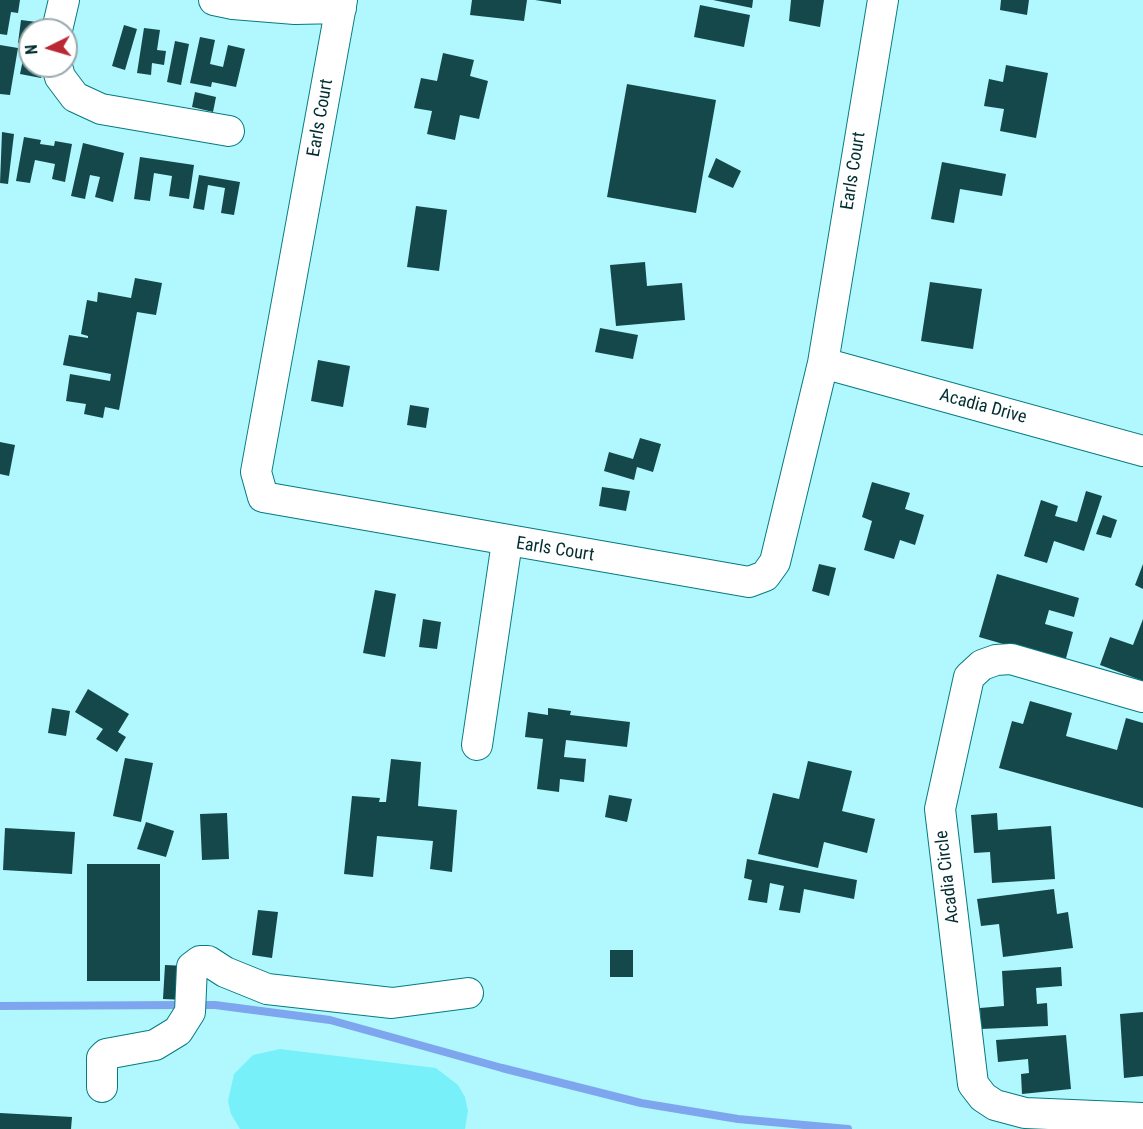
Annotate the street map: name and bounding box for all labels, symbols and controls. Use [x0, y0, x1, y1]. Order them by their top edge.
north arrow [18, 18, 78, 78]
text: N [22, 44, 41, 55]
street label: Earls Court [304, 77, 338, 159]
street label: Earls Court [837, 130, 871, 212]
street label: Acadia Drive [937, 385, 1029, 429]
street label: Earls Court [514, 533, 596, 567]
street label: Acadia Circle [932, 829, 964, 925]

